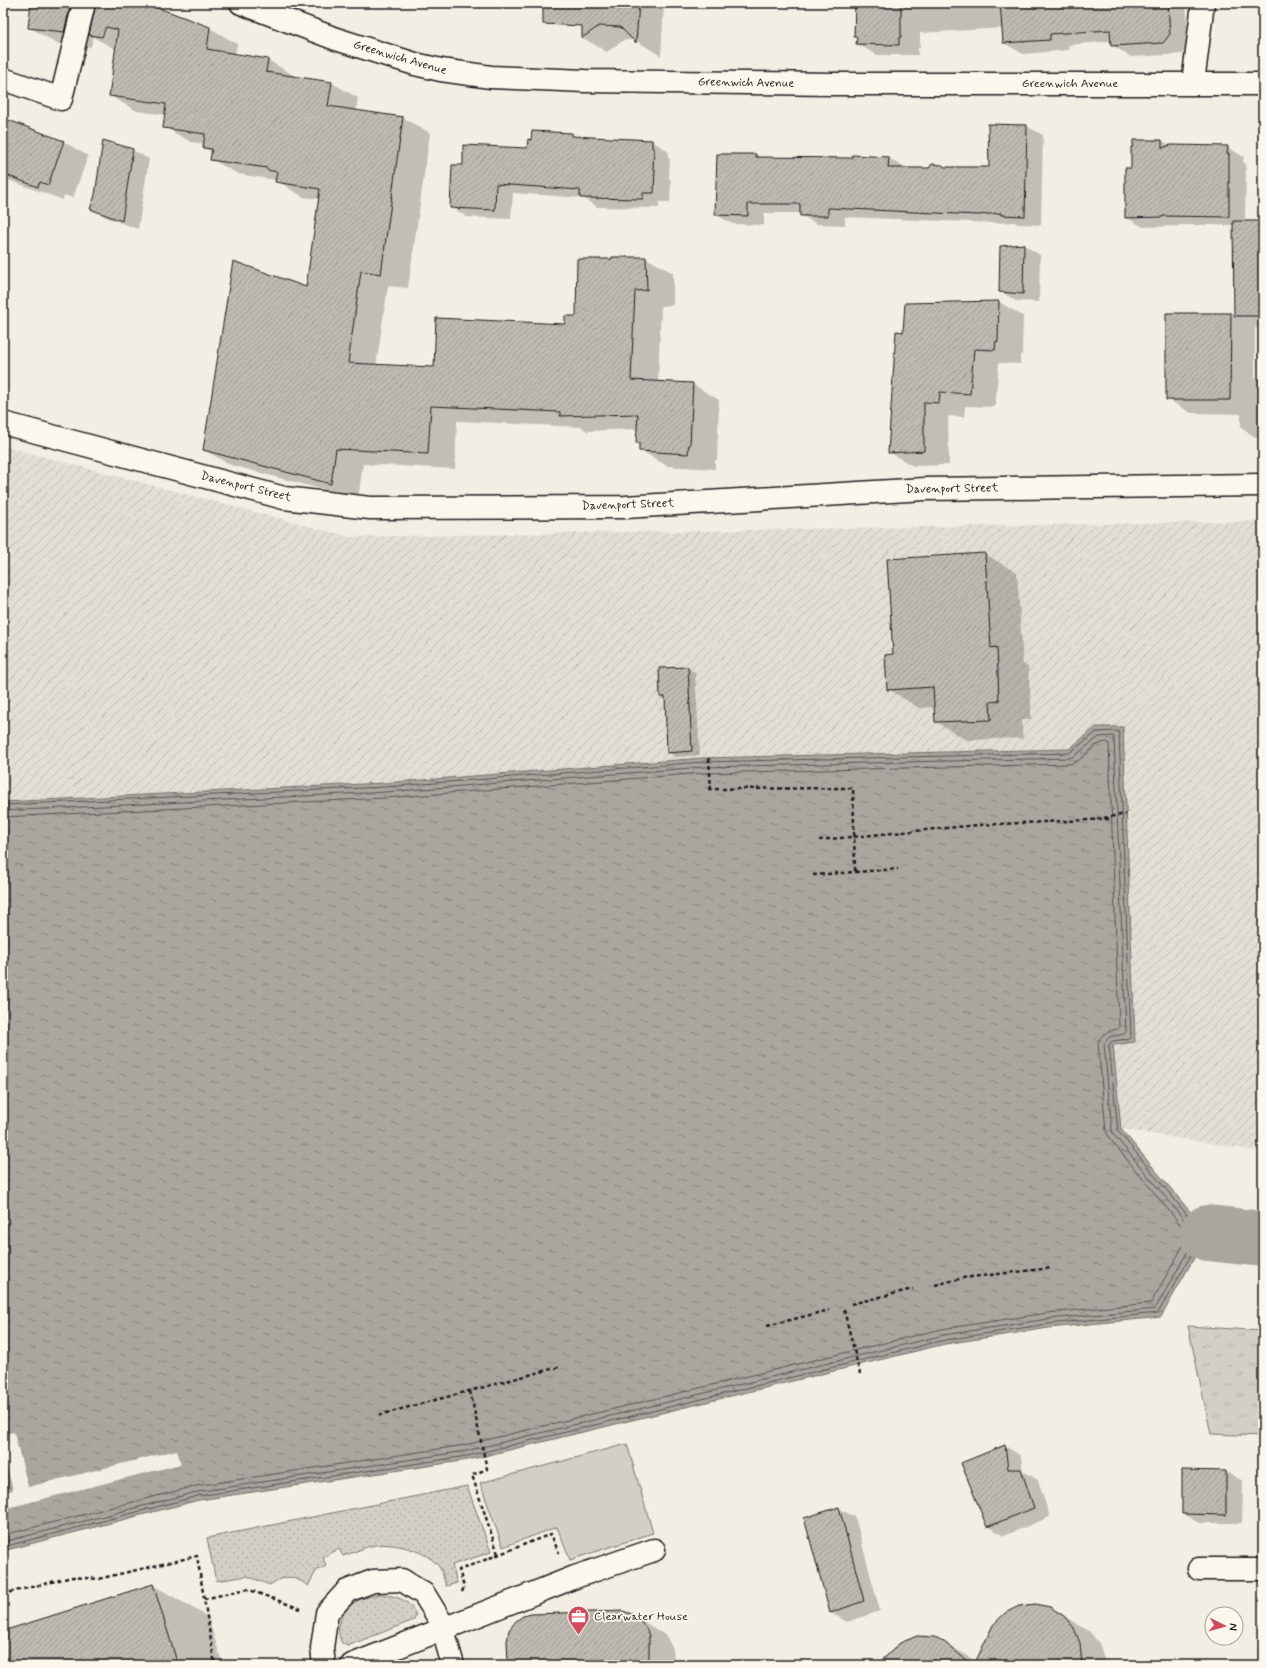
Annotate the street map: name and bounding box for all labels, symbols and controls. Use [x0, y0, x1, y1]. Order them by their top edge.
street label: Greenwich Avenue [351, 37, 449, 79]
street label: Greenwich Avenue [698, 74, 794, 92]
street label: Greenwich Avenue [1022, 76, 1118, 92]
street label: Davenport Street [199, 468, 293, 506]
street label: Davenport Street [905, 480, 999, 498]
street label: Davenport Street [581, 495, 675, 515]
office icon: Clearwater House [565, 1604, 591, 1637]
north arrow [1204, 1606, 1244, 1646]
place label: Clearwater House [594, 1609, 688, 1625]
text: N [1226, 1623, 1240, 1631]

